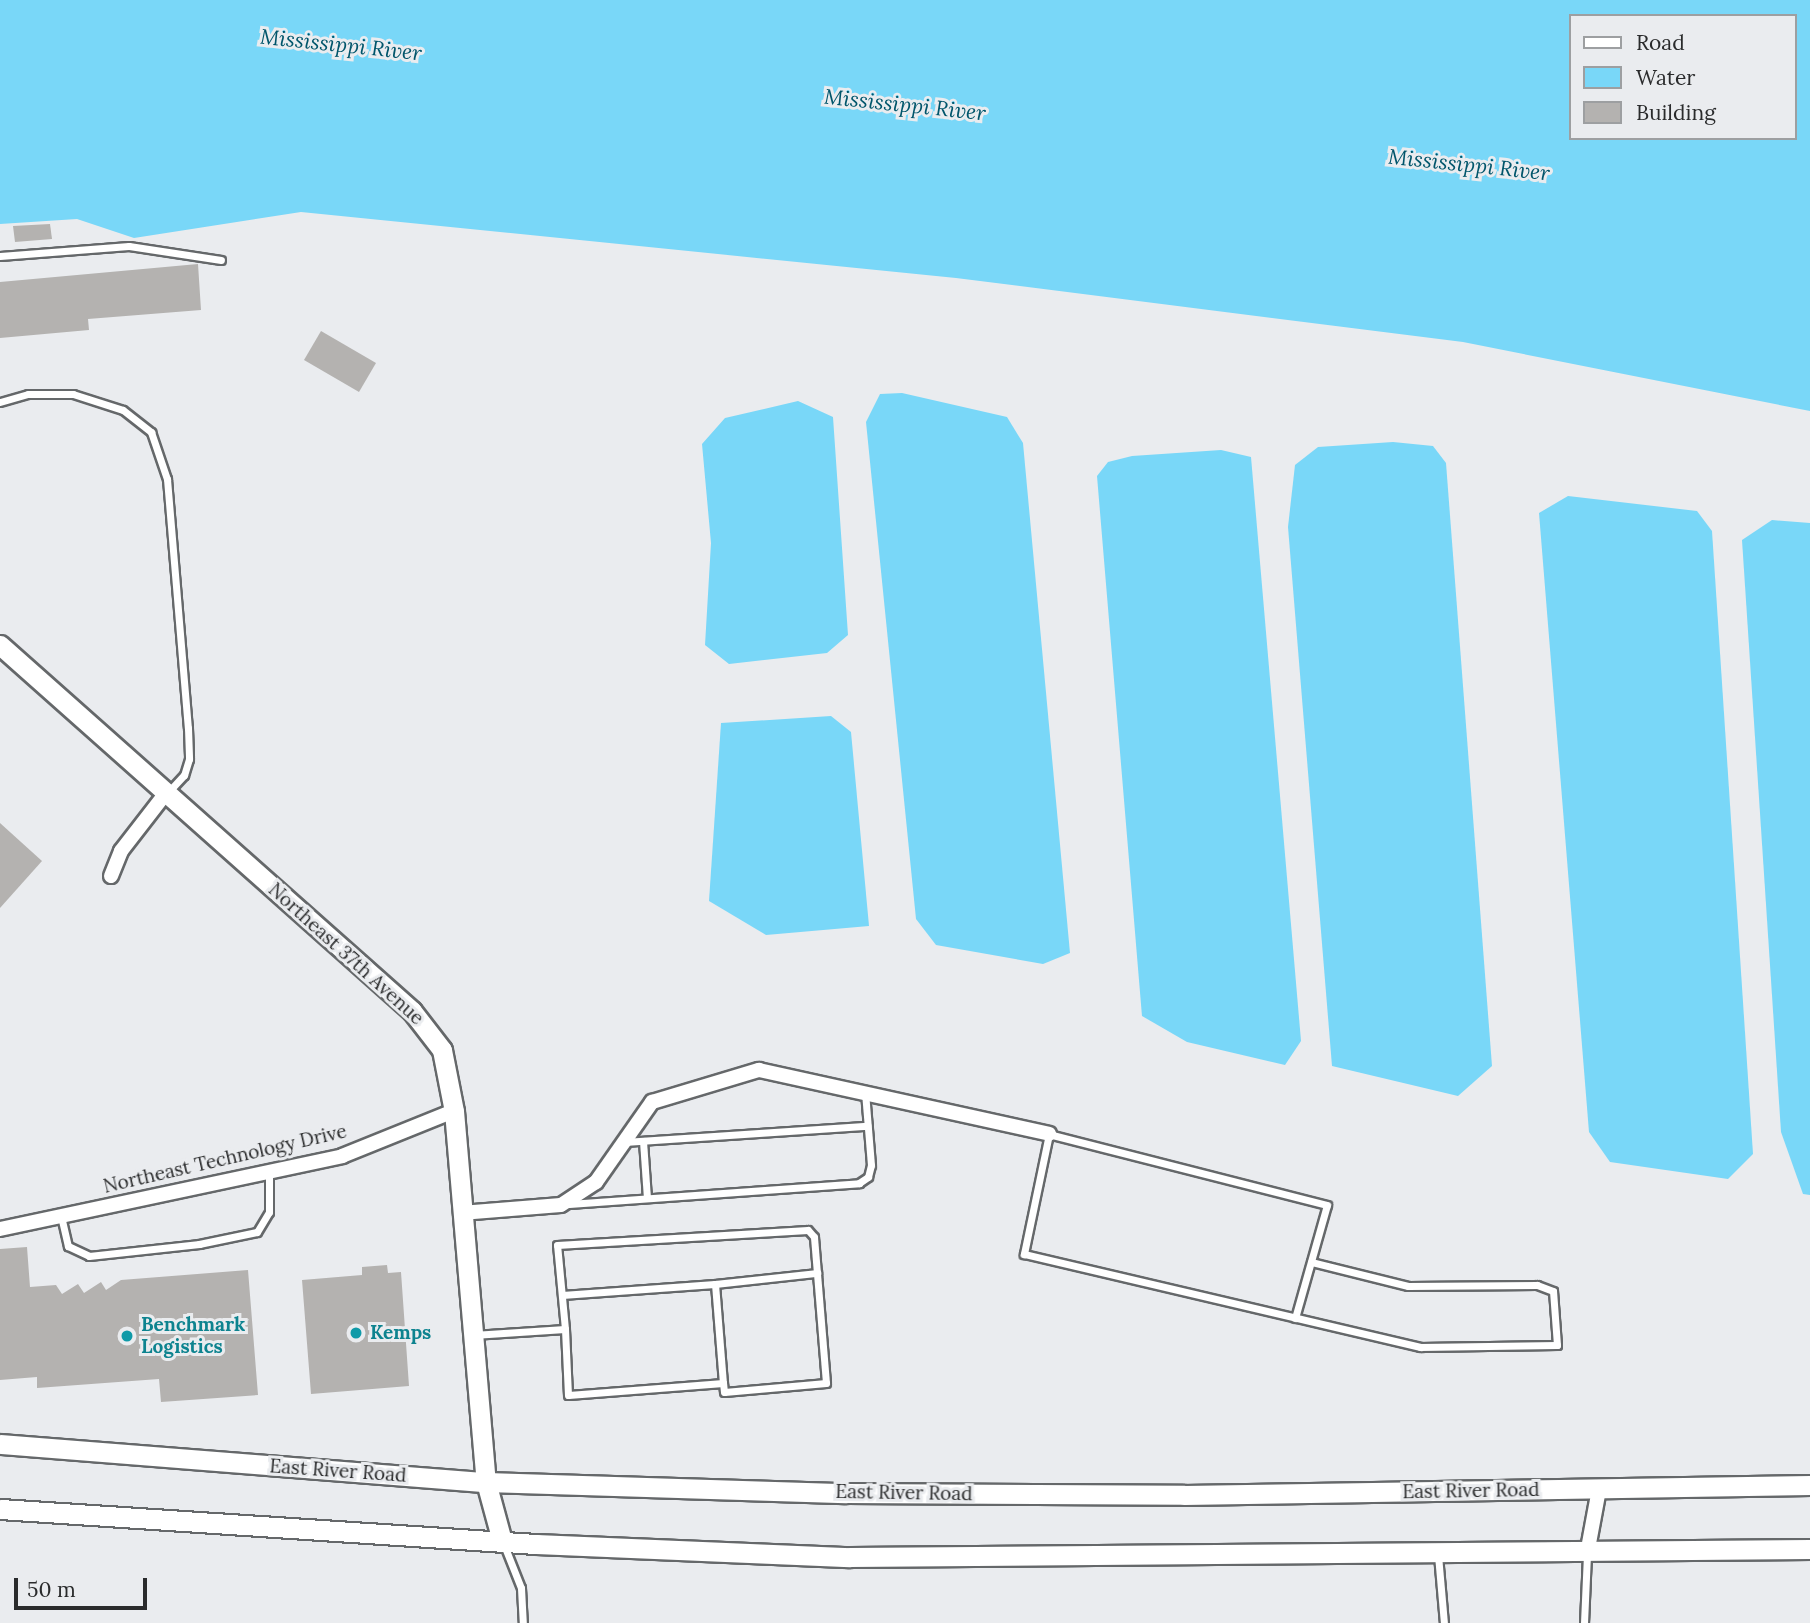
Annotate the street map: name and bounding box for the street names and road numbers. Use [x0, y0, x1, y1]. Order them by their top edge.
street label: Northeast 37th Avenue [264, 878, 428, 1030]
street label: Northeast Technology Drive [101, 1120, 349, 1198]
street label: East River Road [269, 1455, 407, 1487]
street label: East River Road [1402, 1478, 1540, 1504]
street label: East River Road [835, 1480, 973, 1506]

